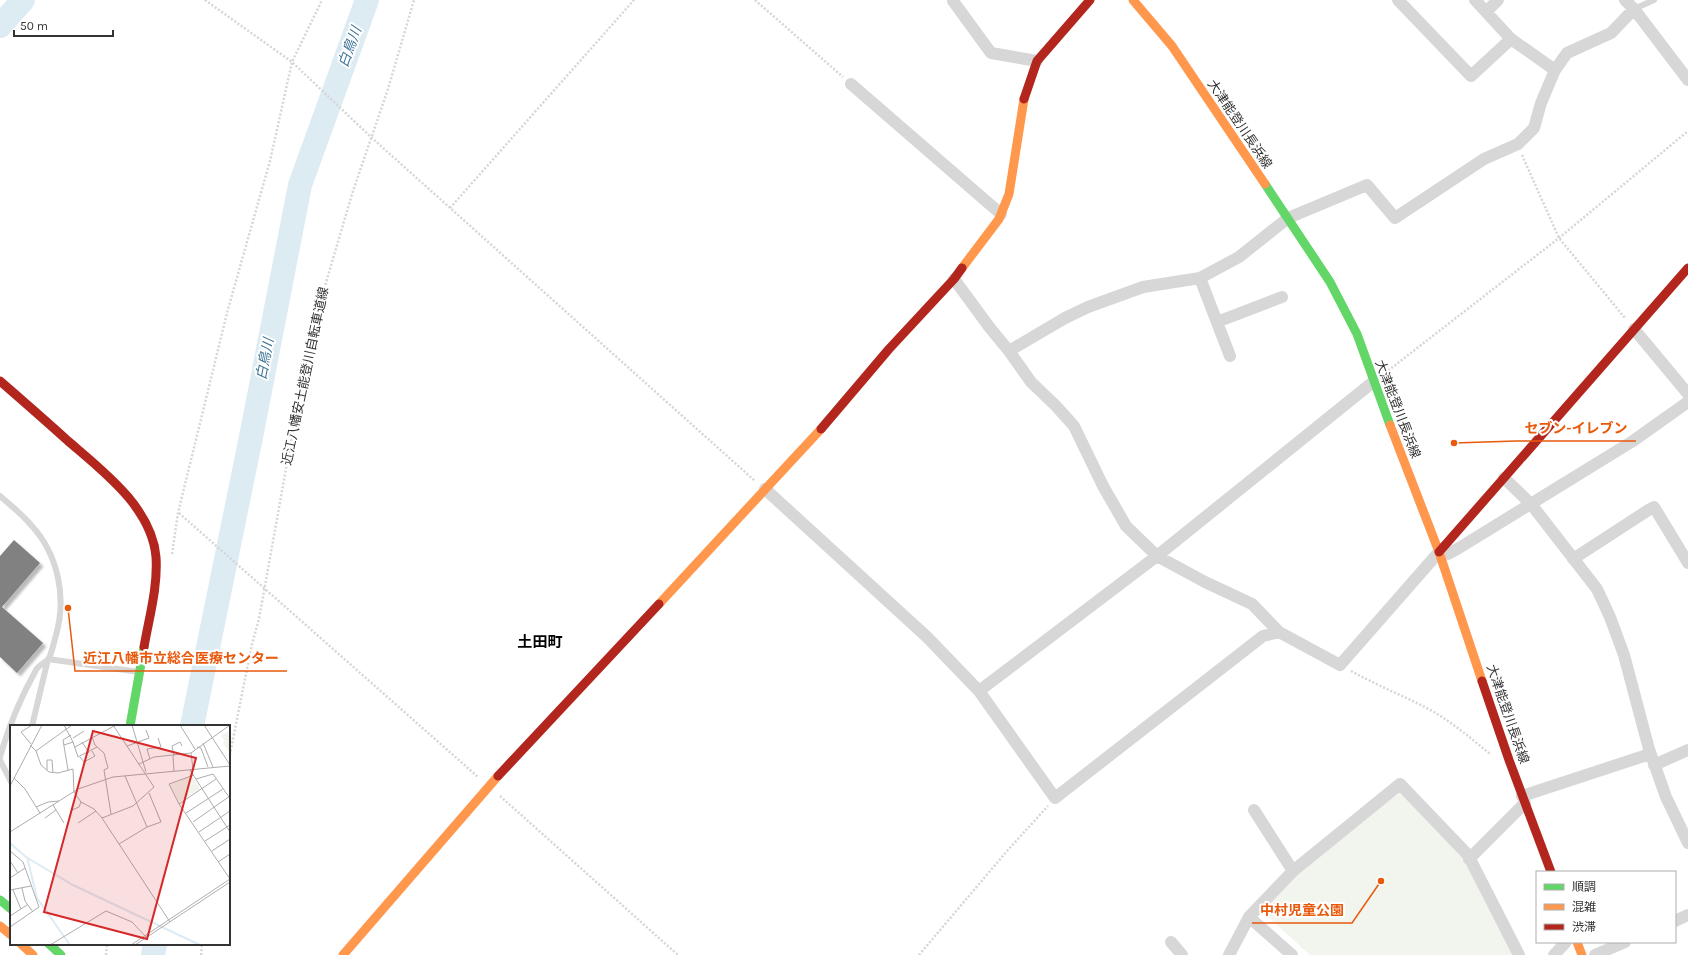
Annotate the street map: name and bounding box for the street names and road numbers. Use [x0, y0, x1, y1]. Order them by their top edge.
street label: 大津能登川長浜線 [1205, 77, 1275, 171]
street label: 近江八幡安土能登川自転車道線 [279, 285, 331, 467]
street label: 大津能登川長浜線 [1372, 358, 1424, 460]
street label: 大津能登川長浜線 [1484, 662, 1532, 766]

